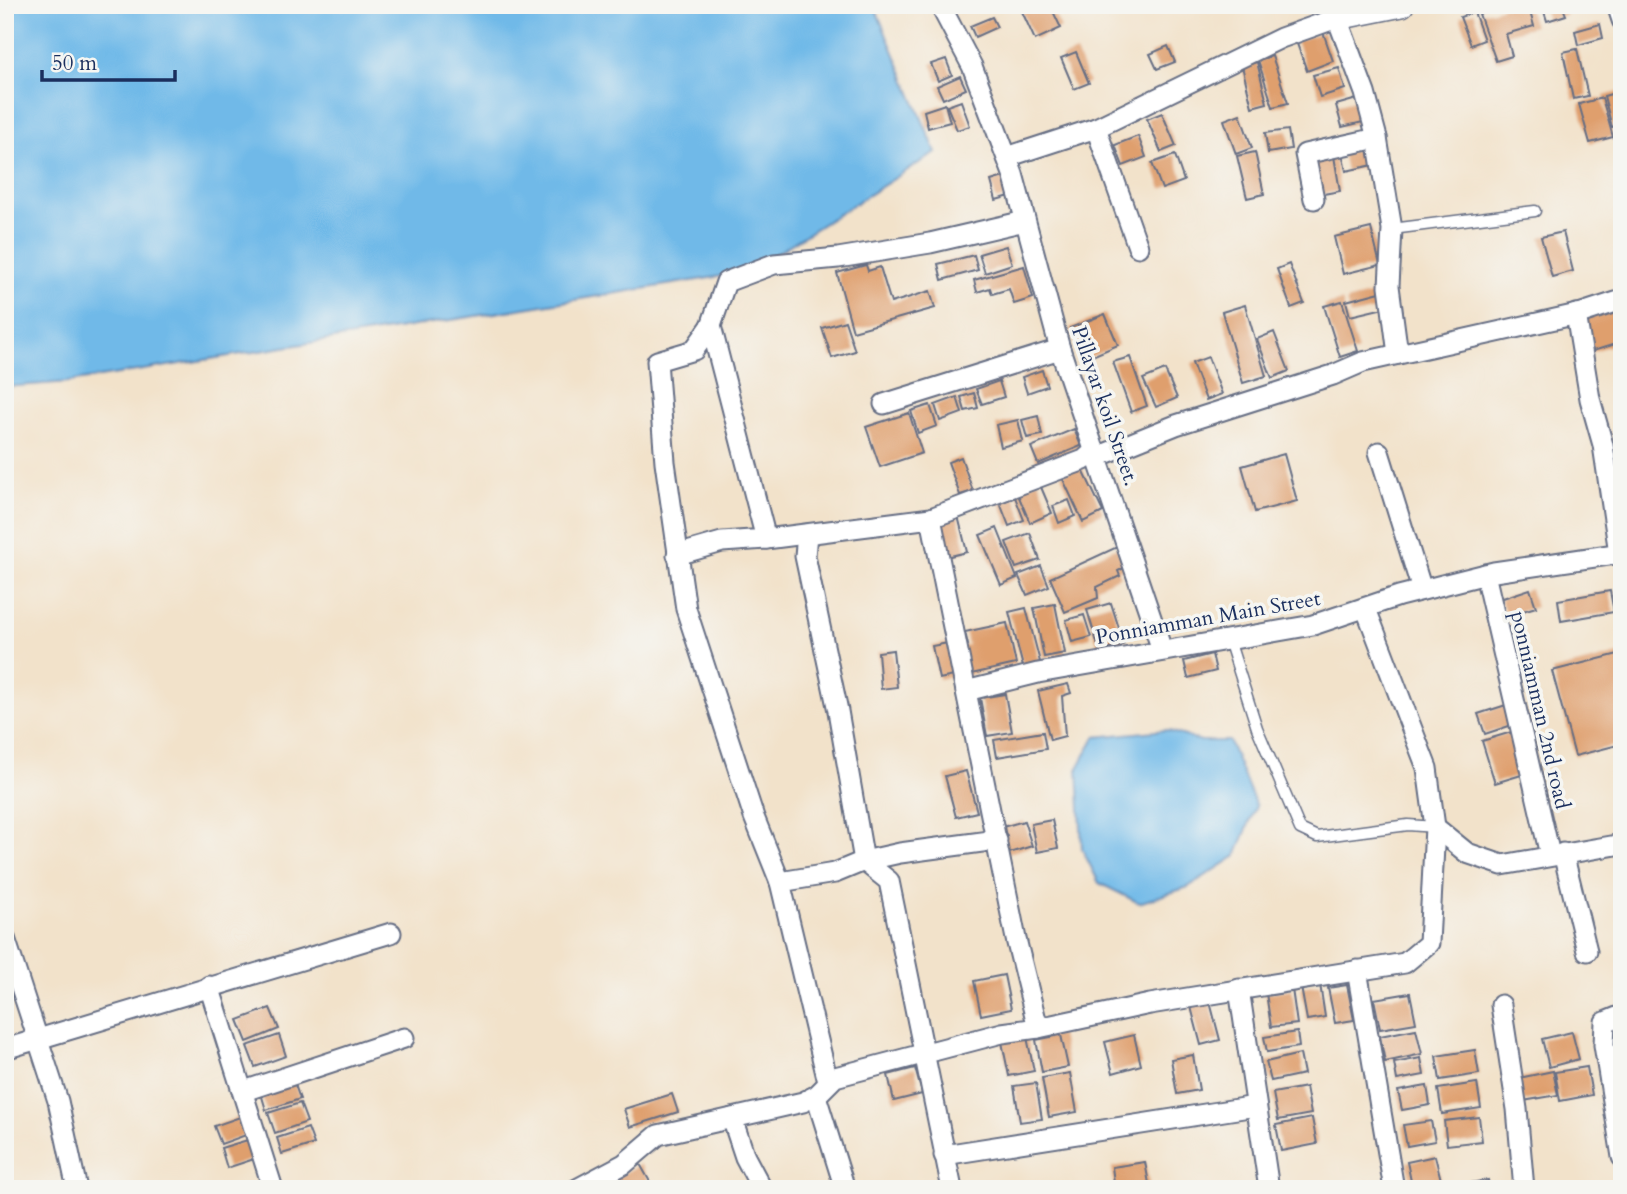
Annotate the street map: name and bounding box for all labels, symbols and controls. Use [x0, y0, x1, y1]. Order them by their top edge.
scale bar [42, 38, 175, 82]
text: 50 m [52, 49, 97, 78]
street label: Pillayar koil Street. [1064, 322, 1146, 490]
street label: Ponniamman Main Street [1093, 584, 1323, 652]
street label: ponniamman 2nd road [1503, 608, 1577, 812]

